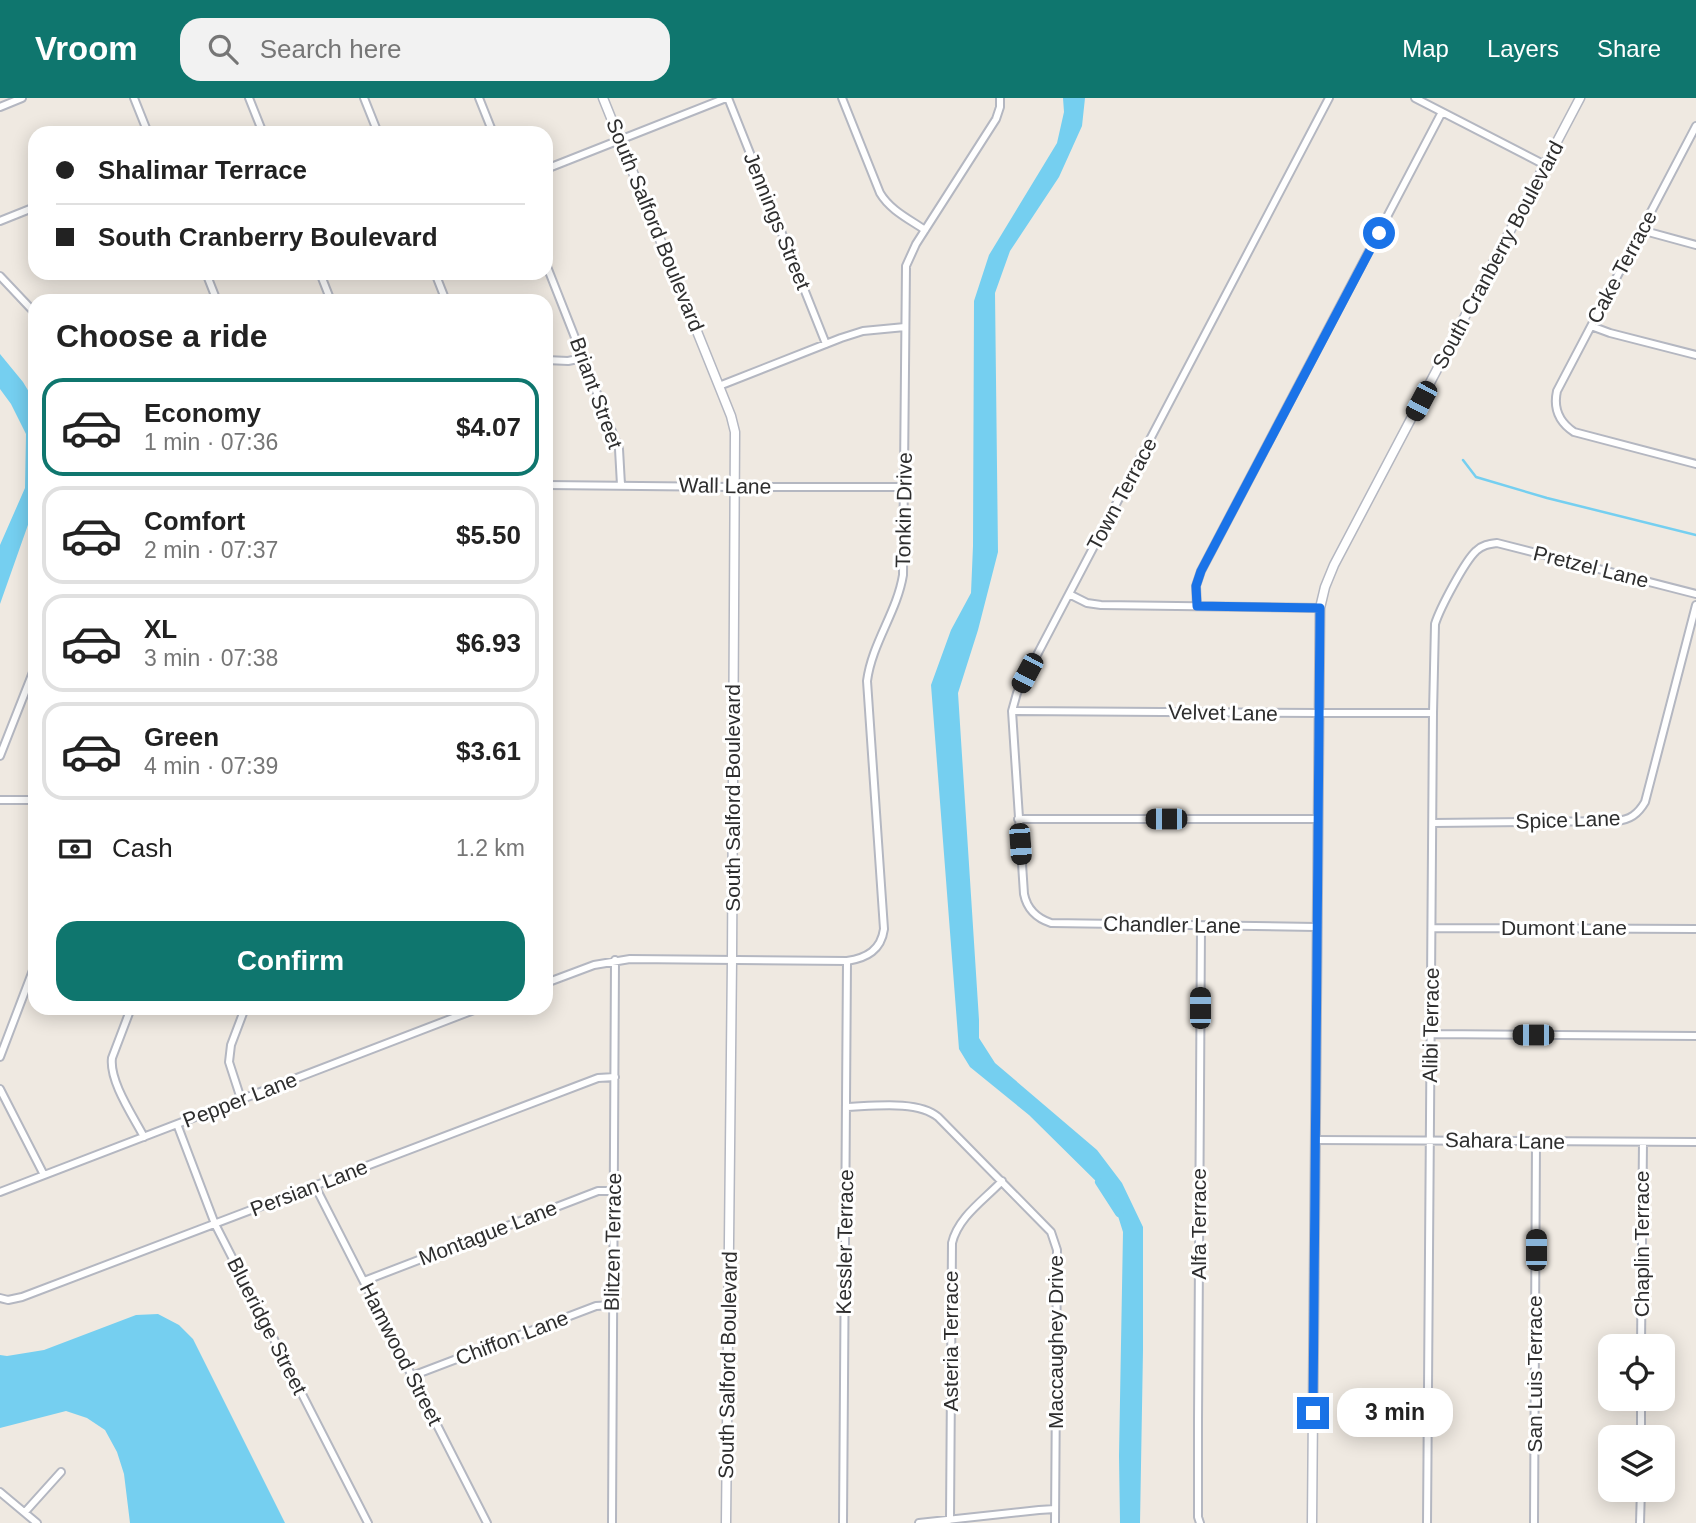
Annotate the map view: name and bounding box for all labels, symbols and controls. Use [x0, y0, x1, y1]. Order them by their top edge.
search box [180, 18, 670, 81]
text: Vroom [35, 30, 138, 67]
icon: search [204, 30, 242, 68]
text: Search here [260, 34, 401, 64]
text: Map [1402, 35, 1449, 62]
text: Layers [1487, 35, 1559, 62]
text: Share [1597, 35, 1661, 62]
street label: South Salford Boulevard [602, 115, 709, 335]
street label: South Cranberry Boulevard [1428, 137, 1567, 373]
street label: Jennings Street [739, 149, 816, 293]
text: Shalimar Terrace [98, 155, 307, 185]
street label: Cake Terrace [1582, 206, 1661, 327]
route start [1363, 217, 1395, 249]
text: South Cranberry Boulevard [98, 222, 438, 252]
text: Choose a ride [56, 318, 268, 354]
street label: Briant Street [566, 334, 627, 452]
car [1402, 378, 1441, 424]
icon: car [60, 396, 123, 459]
text: Economy [144, 398, 261, 428]
text: $4.07 [456, 412, 521, 442]
text: 1 min · 07:36 [144, 429, 278, 455]
street label: Town Terrace [1082, 433, 1161, 554]
street label: Tonkin Drive [891, 452, 916, 568]
street label: Wall Lane [679, 473, 772, 498]
icon: car [60, 504, 123, 567]
text: Comfort [144, 506, 245, 536]
text: $5.50 [456, 520, 521, 550]
text: 2 min · 07:37 [144, 537, 278, 563]
street label: Pretzel Lane [1531, 541, 1651, 592]
icon: car [60, 612, 123, 675]
text: XL [144, 614, 177, 644]
text: $6.93 [456, 628, 521, 658]
text: 3 min · 07:38 [144, 645, 278, 671]
car [1008, 650, 1047, 696]
street label: South Salford Boulevard [721, 684, 744, 912]
street label: Velvet Lane [1168, 700, 1278, 725]
icon: car [60, 720, 123, 783]
text: Green [144, 722, 219, 752]
text: $3.61 [456, 736, 521, 766]
text: 4 min · 07:39 [144, 753, 278, 779]
street label: Spice Lane [1515, 806, 1621, 833]
car [1146, 809, 1188, 830]
car [1009, 822, 1032, 866]
icon: cash [56, 830, 94, 868]
text: Cash [112, 833, 173, 863]
text: 1.2 km [456, 835, 525, 861]
street label: Chandler Lane [1103, 912, 1241, 937]
street label: Dumont Lane [1501, 916, 1627, 939]
button: Confirm [56, 921, 525, 1001]
street label: Alibi Terrace [1418, 967, 1443, 1083]
car [1190, 987, 1211, 1029]
car [1513, 1025, 1555, 1046]
street label: Pepper Lane [180, 1067, 300, 1132]
street label: Sahara Lane [1445, 1128, 1565, 1153]
street label: Persian Lane [247, 1155, 371, 1220]
street label: Alfa Terrace [1187, 1168, 1210, 1280]
street label: Kessler Terrace [832, 1169, 857, 1315]
street label: Chaplin Terrace [1630, 1171, 1653, 1317]
street label: Blitzen Terrace [600, 1173, 625, 1311]
street label: Montague Lane [416, 1196, 560, 1269]
car [1526, 1229, 1547, 1271]
street label: South Salford Boulevard [714, 1251, 741, 1479]
street label: Blueridge Street [223, 1253, 312, 1398]
street label: Maccaughey Drive [1044, 1255, 1067, 1429]
street label: Asteria Terrace [939, 1271, 962, 1411]
street label: Hamwood Street [356, 1279, 447, 1429]
street label: San Luis Terrace [1523, 1295, 1546, 1453]
street label: Chiffon Lane [452, 1306, 571, 1370]
map controls [1598, 1334, 1675, 1502]
button: locate [1598, 1334, 1675, 1411]
callout: 3 min [1338, 1388, 1453, 1438]
route end [1297, 1397, 1329, 1429]
text: 3 min [1365, 1399, 1425, 1425]
button: layers [1598, 1425, 1675, 1502]

